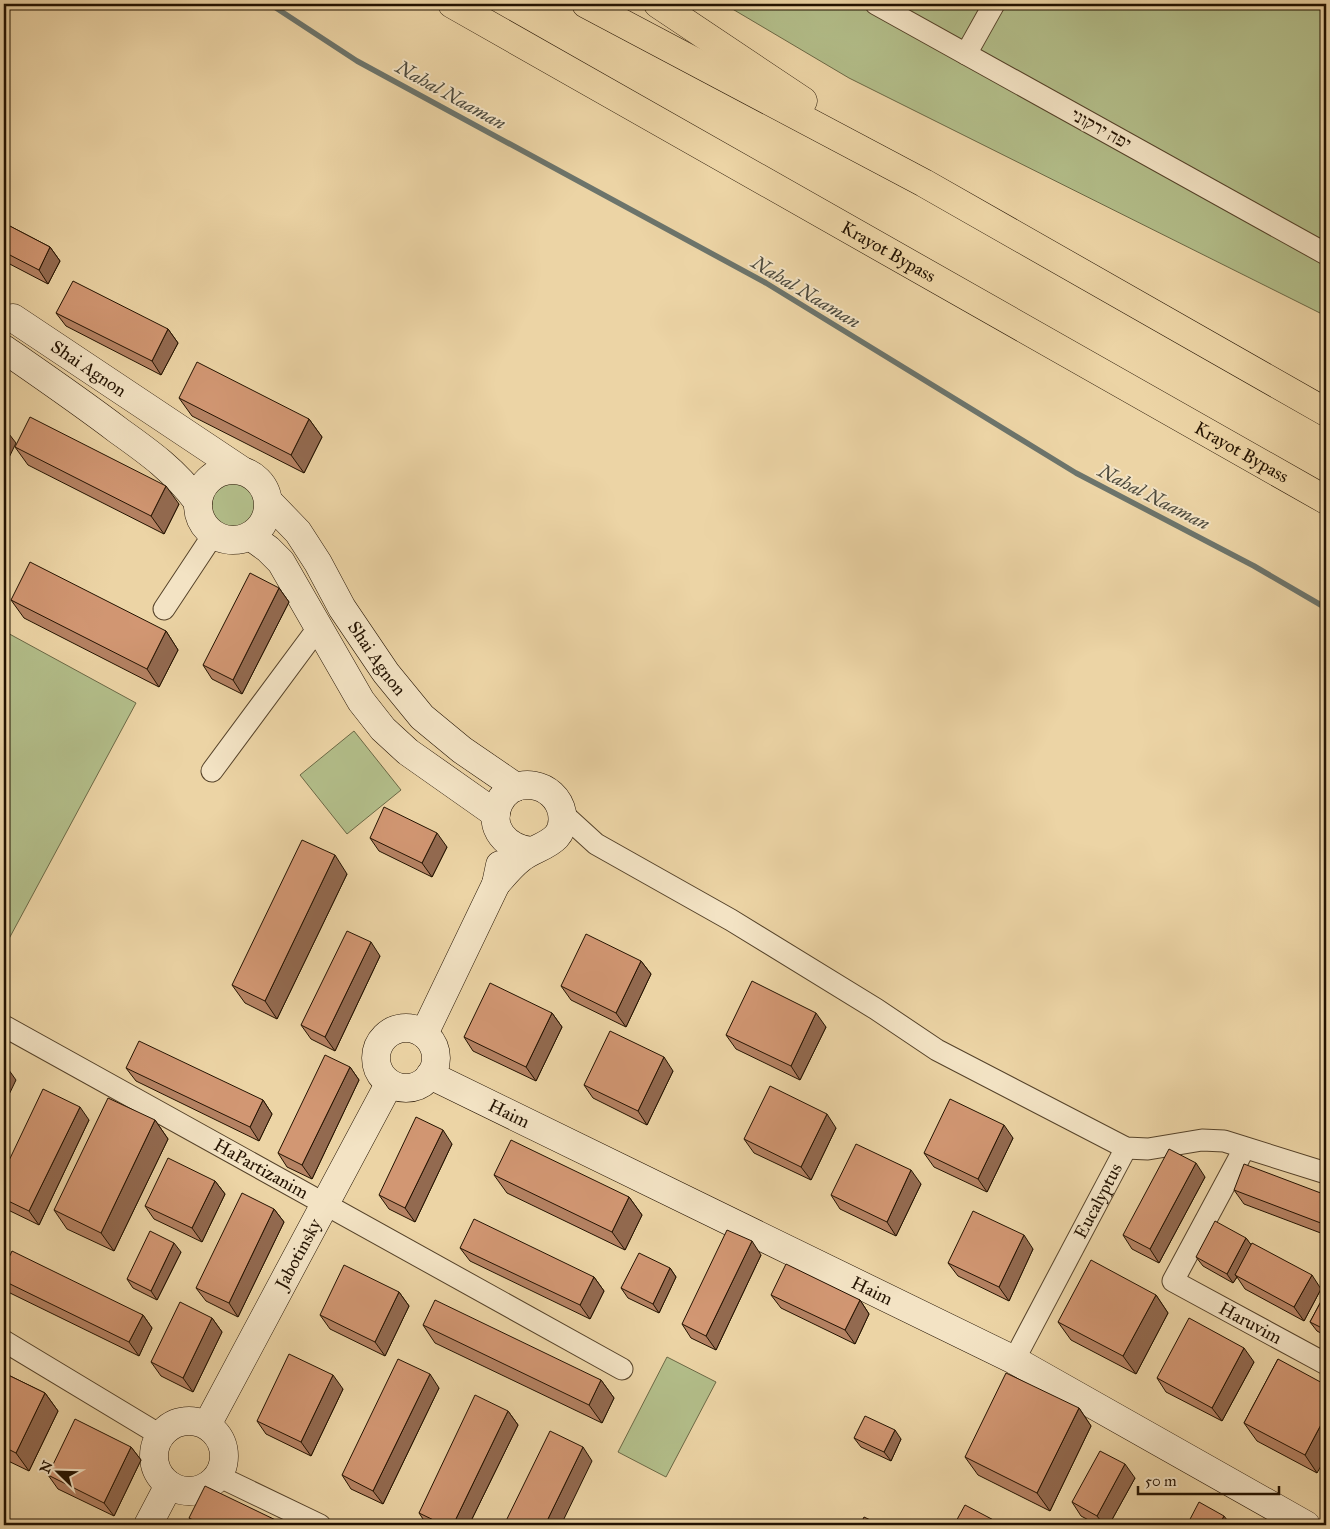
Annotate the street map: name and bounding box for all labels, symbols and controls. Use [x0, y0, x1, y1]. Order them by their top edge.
water label: Nahal Naaman [391, 55, 510, 135]
street label: יפה ירקוני [1067, 104, 1135, 155]
street label: Krayot Bypass [838, 216, 940, 287]
water label: Nahal Naaman [747, 250, 864, 333]
street label: Shai Agnon [47, 335, 131, 402]
street label: Krayot Bypass [1191, 417, 1293, 488]
water label: Nahal Naaman [1093, 459, 1214, 535]
street label: Shai Agnon [343, 617, 411, 700]
street label: Haim [485, 1094, 533, 1133]
street label: HaPartizanim [210, 1134, 312, 1204]
street label: Eucalyptus [1069, 1159, 1127, 1242]
street label: Jabotinsky [270, 1214, 326, 1295]
street label: Haim [848, 1271, 896, 1310]
street label: Haruvim [1215, 1297, 1286, 1349]
north arrow [32, 1446, 82, 1496]
text: N [36, 1458, 57, 1476]
scale bar [1138, 1464, 1279, 1496]
text: 50 m [1145, 1472, 1177, 1490]

